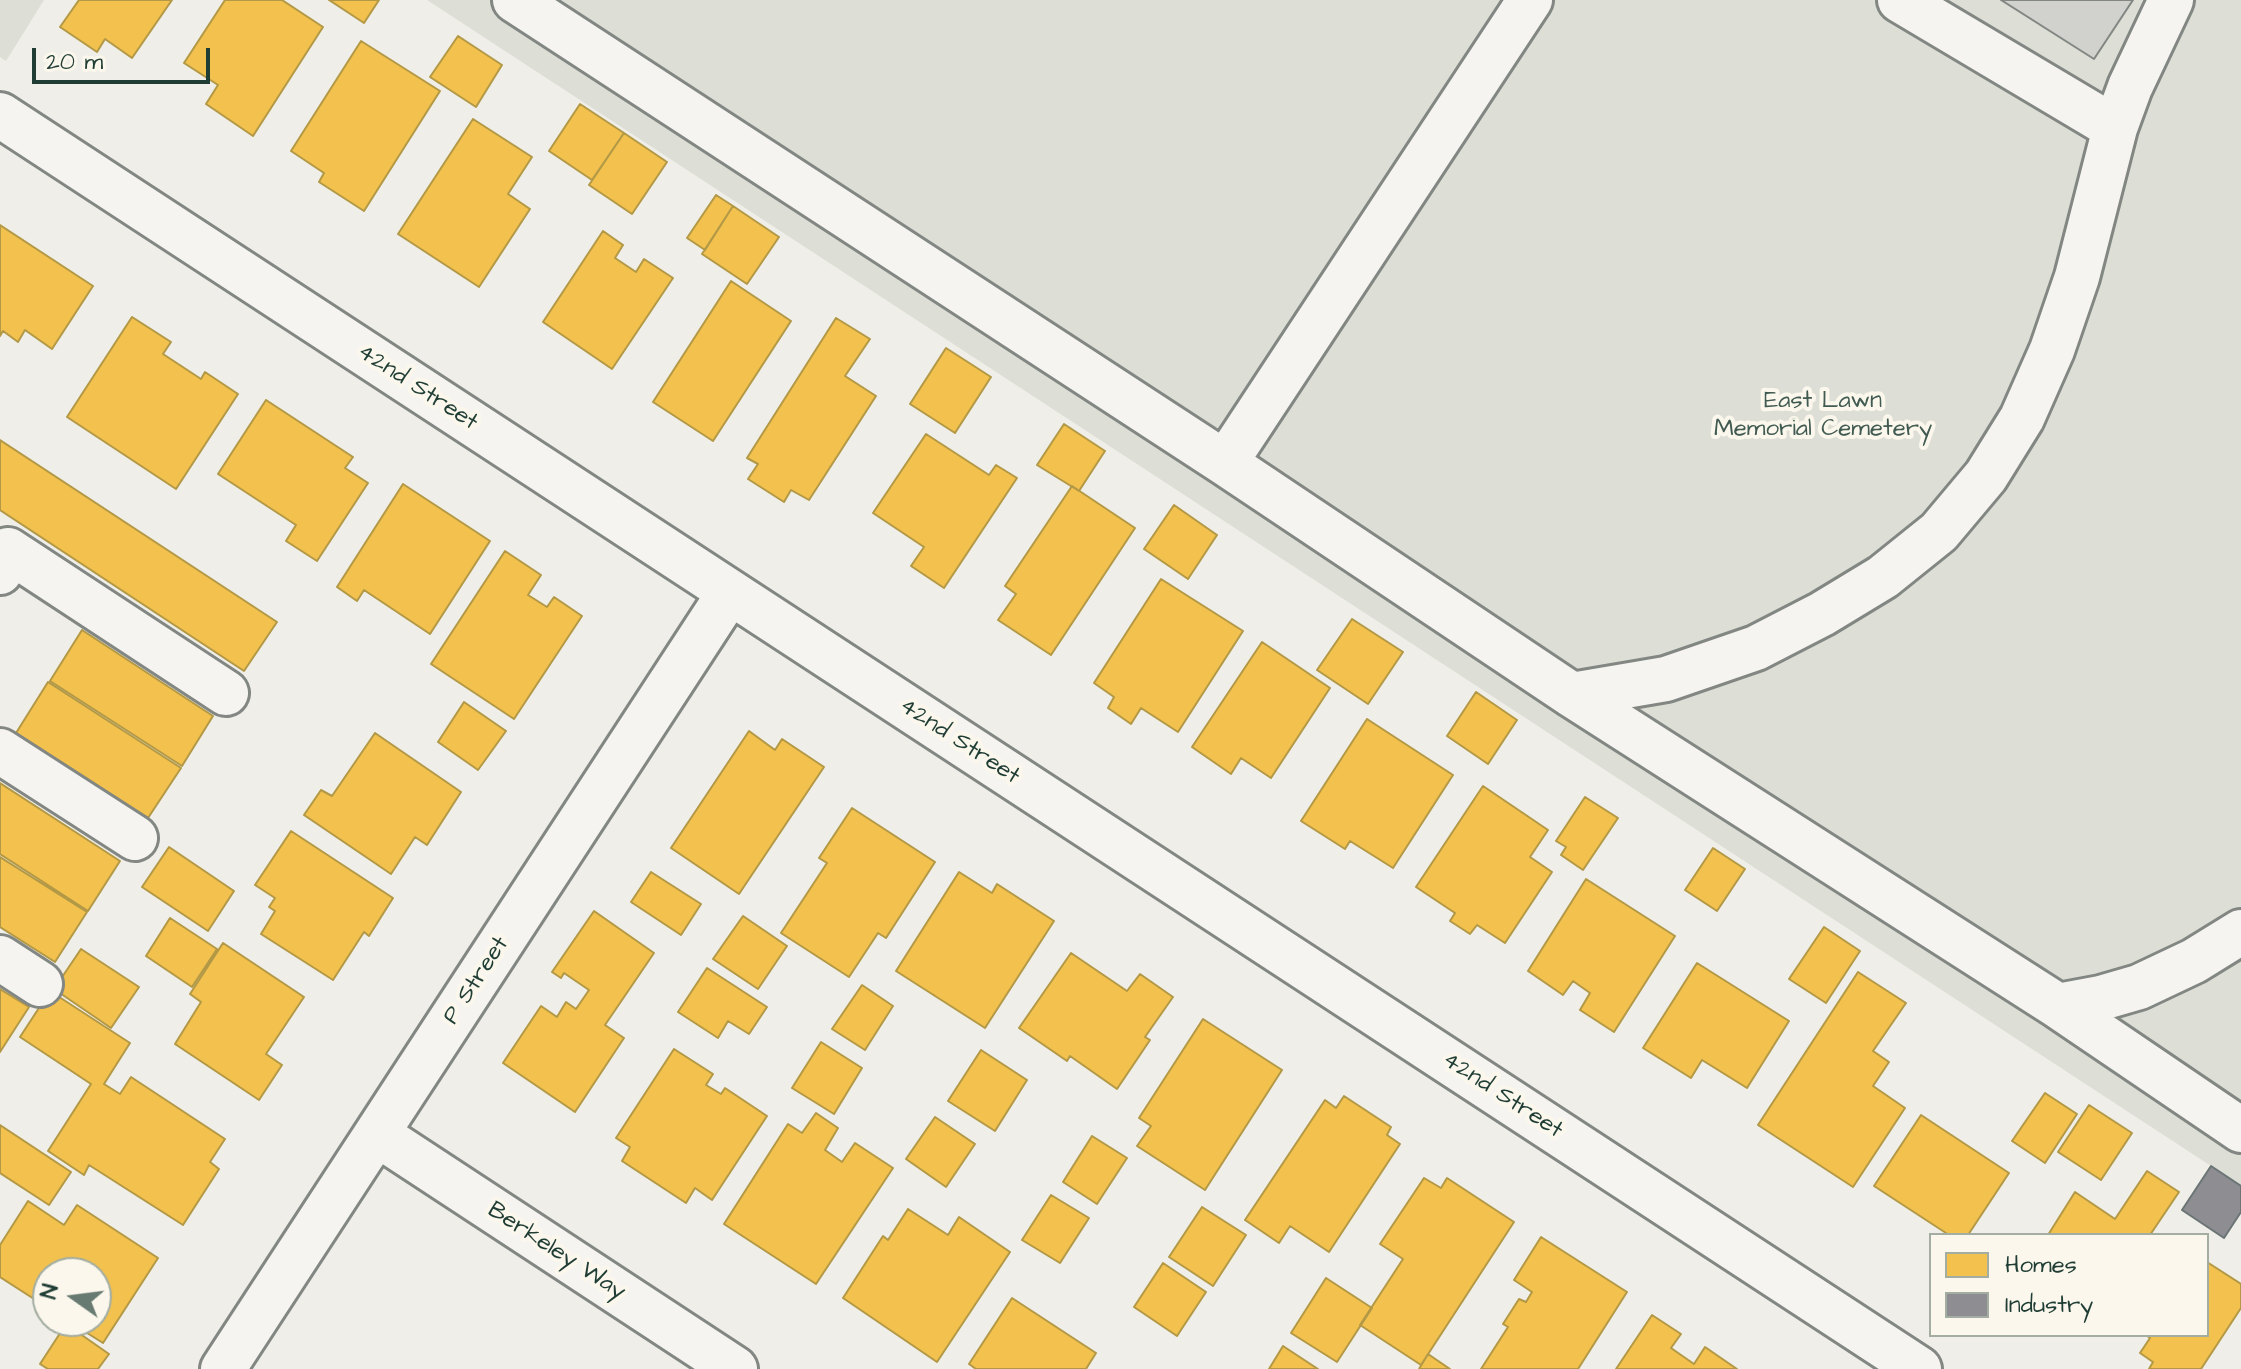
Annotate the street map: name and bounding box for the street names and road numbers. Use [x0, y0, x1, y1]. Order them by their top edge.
street label: 42nd Street [351, 338, 483, 438]
street label: 42nd Street [893, 692, 1025, 792]
street label: P Street [438, 932, 516, 1030]
street label: 42nd Street [1436, 1046, 1568, 1146]
street label: Berkeley Way [482, 1197, 630, 1307]

